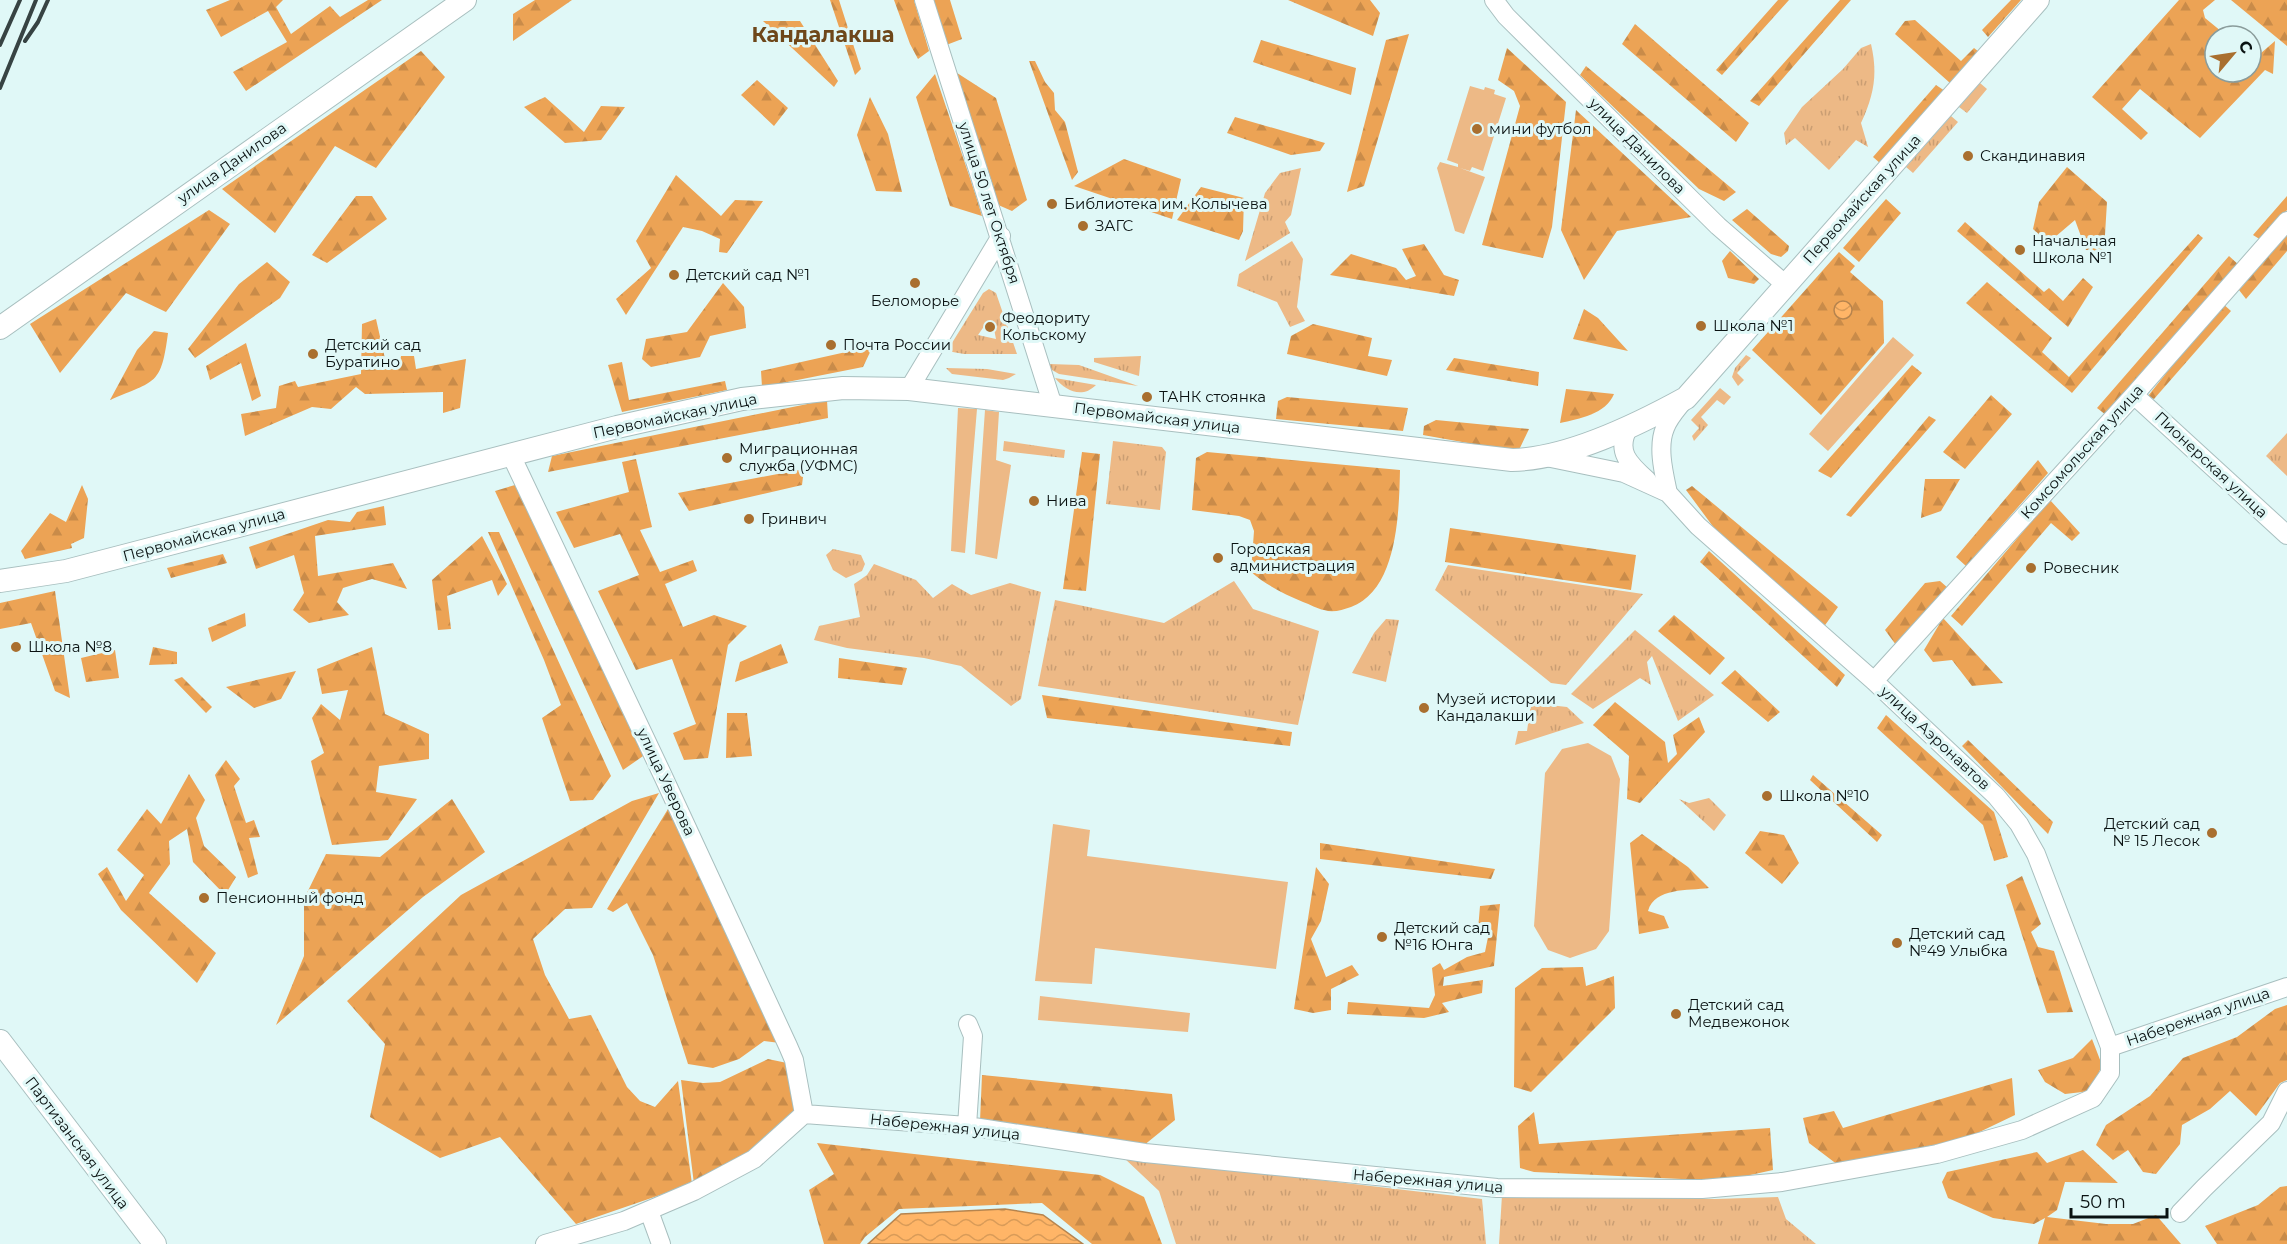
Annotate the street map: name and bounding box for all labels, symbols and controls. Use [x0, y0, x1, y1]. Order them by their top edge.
district label: Кандалакша [752, 22, 894, 47]
north arrow [2203, 24, 2263, 84]
text: С [2235, 37, 2257, 57]
street label: улица Данилова [1584, 93, 1690, 198]
street label: улица Данилова [173, 118, 290, 208]
street label: улица 50 лет Октября [954, 119, 1025, 286]
place label: мини футбол [1489, 119, 1591, 138]
marker: мини футбол [1470, 122, 1484, 136]
street label: Первомайская улица [1799, 130, 1925, 267]
place label: Скандинавия [1980, 146, 2086, 165]
marker: Скандинавия [1961, 149, 1975, 163]
place label: Библиотека им. Колычева [1064, 194, 1268, 213]
marker: Библиотека им. Колычева [1045, 197, 1059, 211]
place label: ЗАГС [1095, 216, 1134, 235]
marker: ЗАГС [1076, 219, 1090, 233]
place label: Начальная Школа №1 [2032, 231, 2117, 267]
marker: Начальная Школа №1 [2013, 243, 2027, 257]
place label: Детский сад №1 [686, 265, 810, 284]
marker: Детский сад №1 [667, 268, 681, 282]
marker: Беломорье [908, 276, 922, 290]
place label: Беломорье [871, 291, 959, 310]
place label: Феодориту Кольскому [1002, 308, 1091, 344]
place label: Школа №1 [1713, 316, 1793, 335]
marker: Школа №1 [1694, 319, 1708, 333]
marker: Феодориту Кольскому [983, 320, 997, 334]
place label: Детский сад Буратино [325, 335, 421, 371]
place label: Почта России [843, 335, 951, 354]
marker: Почта России [824, 338, 838, 352]
marker: Детский сад Буратино [306, 347, 320, 361]
street label: Комсомольская улица [2016, 381, 2147, 523]
place label: ТАНК стоянка [1159, 387, 1266, 406]
street label: Первомайская улица [591, 389, 759, 442]
marker: ТАНК стоянка [1140, 390, 1154, 404]
street label: Первомайская улица [1073, 398, 1241, 437]
street label: Пионерская улица [2151, 407, 2272, 522]
place label: Миграционная служба (УФМС) [739, 439, 858, 475]
marker: Миграционная служба (УФМС) [720, 451, 734, 465]
place label: Нива [1046, 491, 1087, 510]
marker: Нива [1027, 494, 1041, 508]
street label: Первомайская улица [121, 504, 287, 565]
place label: Гринвич [761, 509, 827, 528]
marker: Гринвич [742, 512, 756, 526]
place label: Городская администрация [1230, 539, 1355, 575]
marker: Городская администрация [1211, 551, 1225, 565]
place label: Ровесник [2043, 558, 2119, 577]
marker: Ровесник [2024, 561, 2038, 575]
place label: Школа №8 [28, 637, 112, 656]
marker: Школа №8 [9, 640, 23, 654]
street label: улица Аэронавтов [1876, 681, 1994, 794]
place label: Музей истории Кандалакши [1436, 689, 1556, 725]
marker: Музей истории Кандалакши [1417, 701, 1431, 715]
street label: улица Уверова [633, 724, 700, 839]
place label: Школа №10 [1779, 786, 1869, 805]
marker: Школа №10 [1760, 789, 1774, 803]
place label: Детский сад № 15 Лесок [2104, 814, 2200, 850]
marker: Детский сад № 15 Лесок [2205, 826, 2219, 840]
place label: Пенсионный фонд [216, 888, 364, 907]
marker: Пенсионный фонд [197, 891, 211, 905]
place label: Детский сад №16 Юнга [1394, 918, 1490, 954]
place label: Детский сад №49 Улыбка [1909, 924, 2008, 960]
marker: Детский сад №16 Юнга [1375, 930, 1389, 944]
marker: Детский сад №49 Улыбка [1890, 936, 1904, 950]
street label: Набережная улица [2124, 983, 2272, 1050]
place label: Детский сад Медвежонок [1688, 995, 1790, 1031]
marker: Детский сад Медвежонок [1669, 1007, 1683, 1021]
street label: Партизанская улица [21, 1073, 133, 1213]
street label: Набережная улица [869, 1109, 1021, 1144]
street label: Набережная улица [1352, 1164, 1504, 1197]
scale bar [2071, 1181, 2167, 1219]
text: 50 m [2080, 1191, 2126, 1213]

